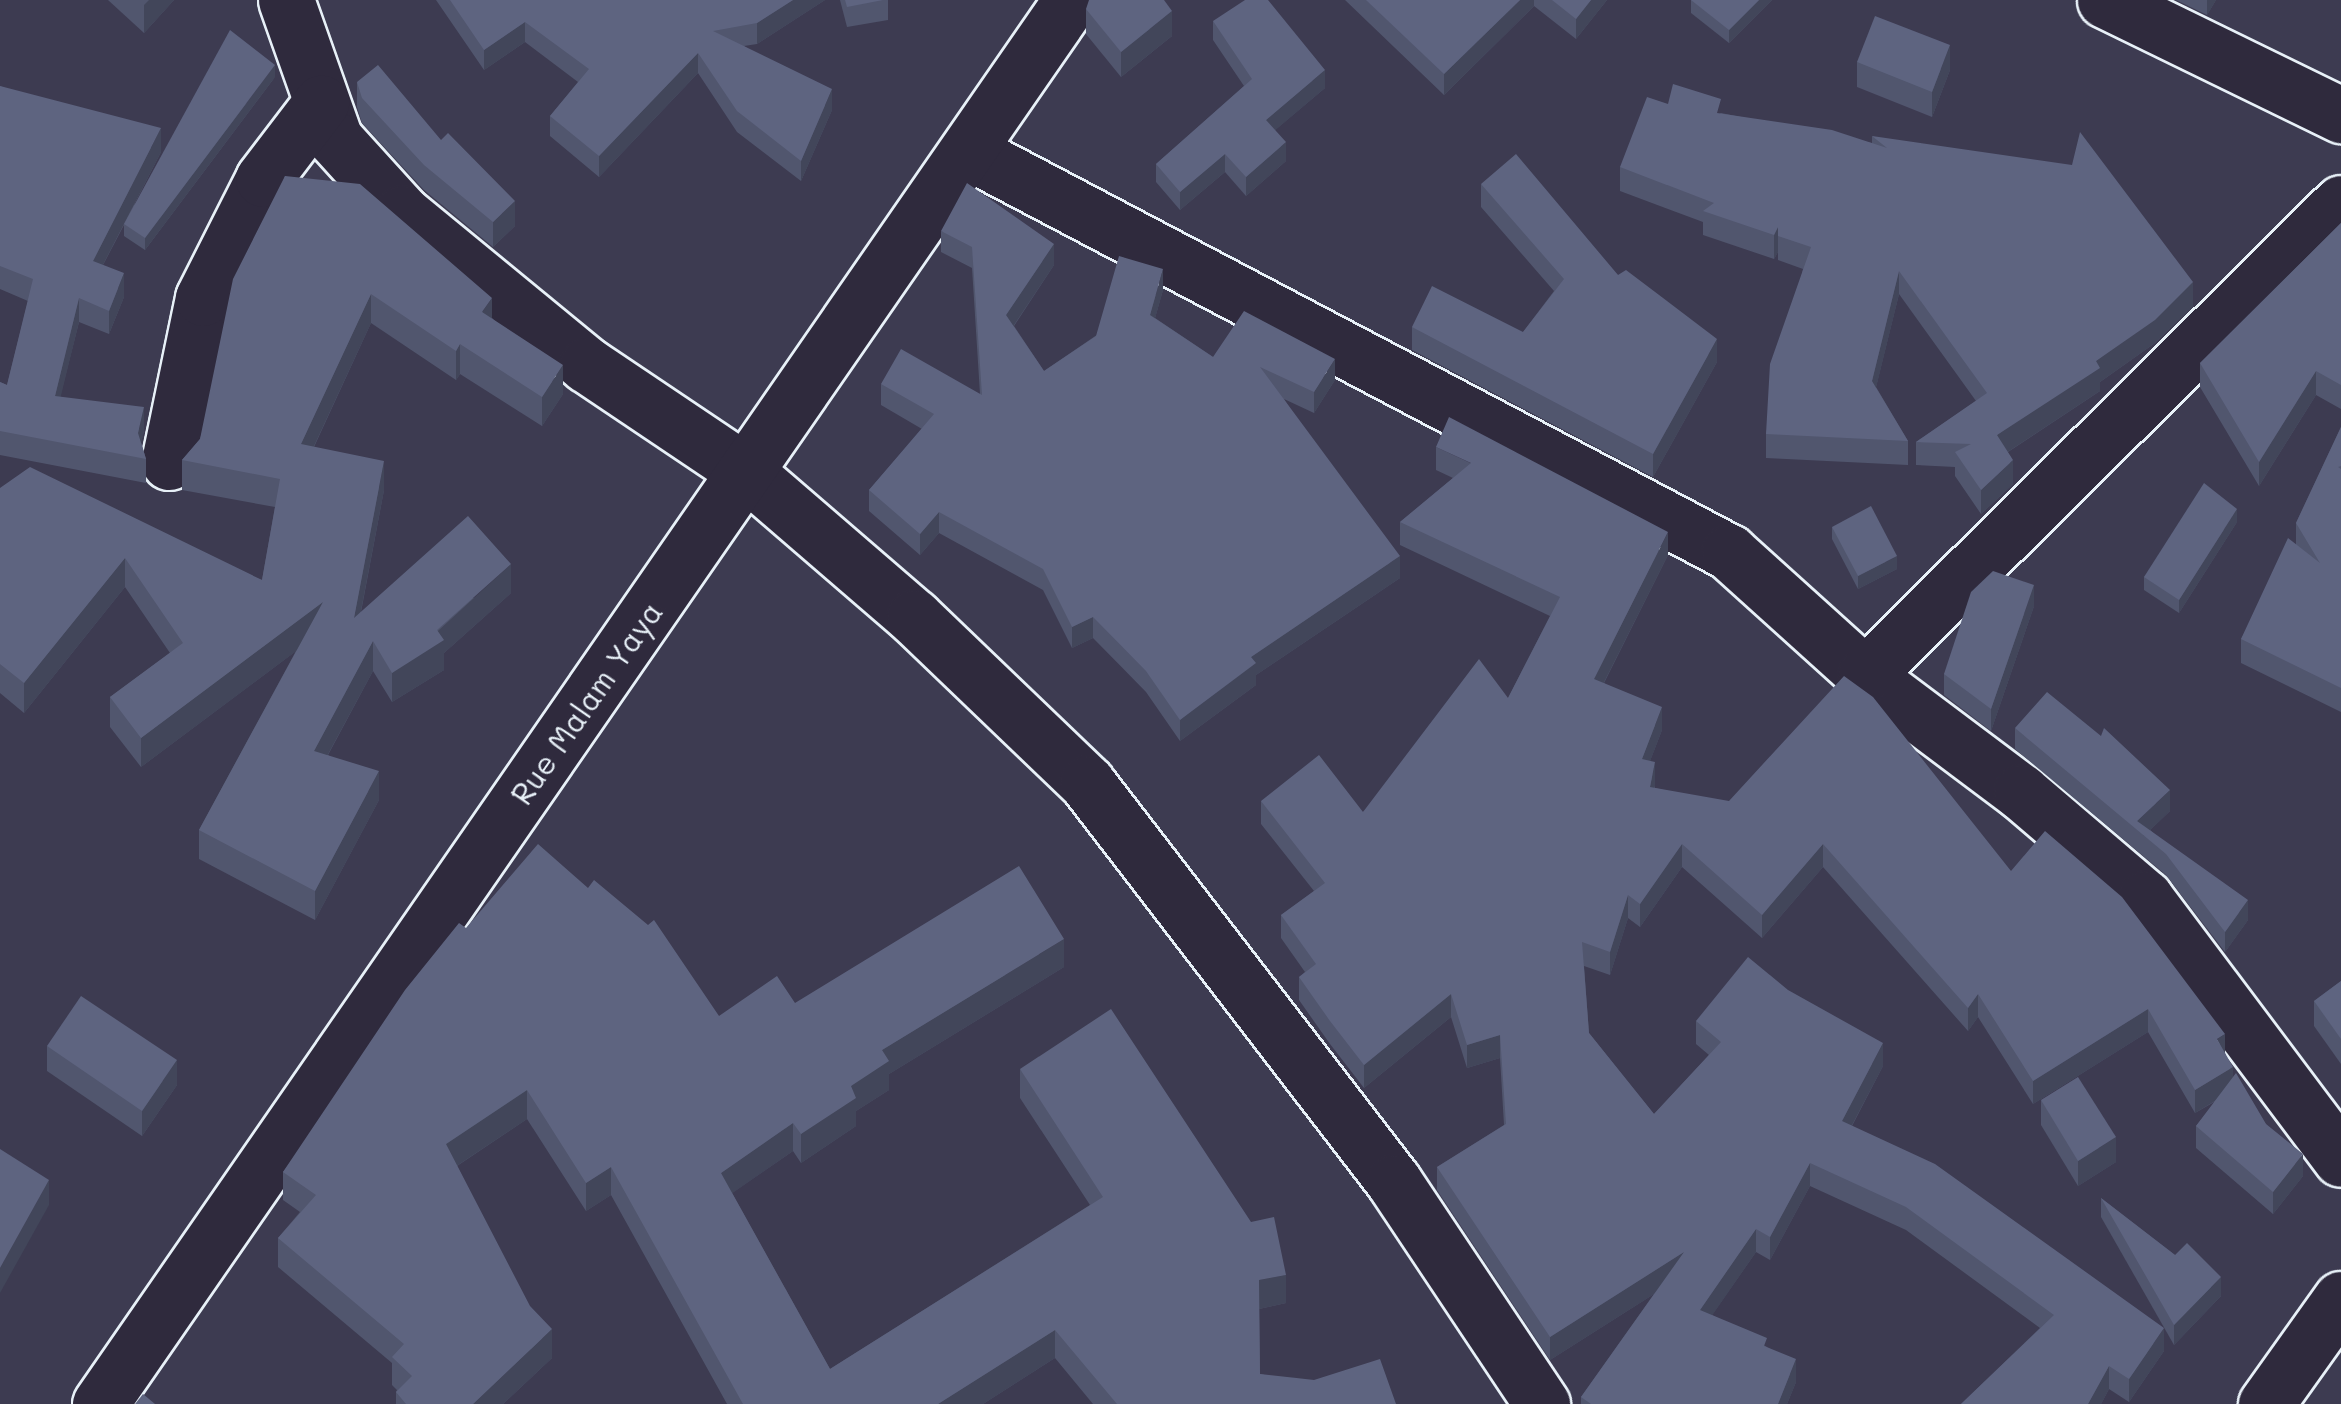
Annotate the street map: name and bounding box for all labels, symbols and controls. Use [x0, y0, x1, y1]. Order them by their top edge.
street label: Rue Malam Yaya [503, 595, 669, 811]

